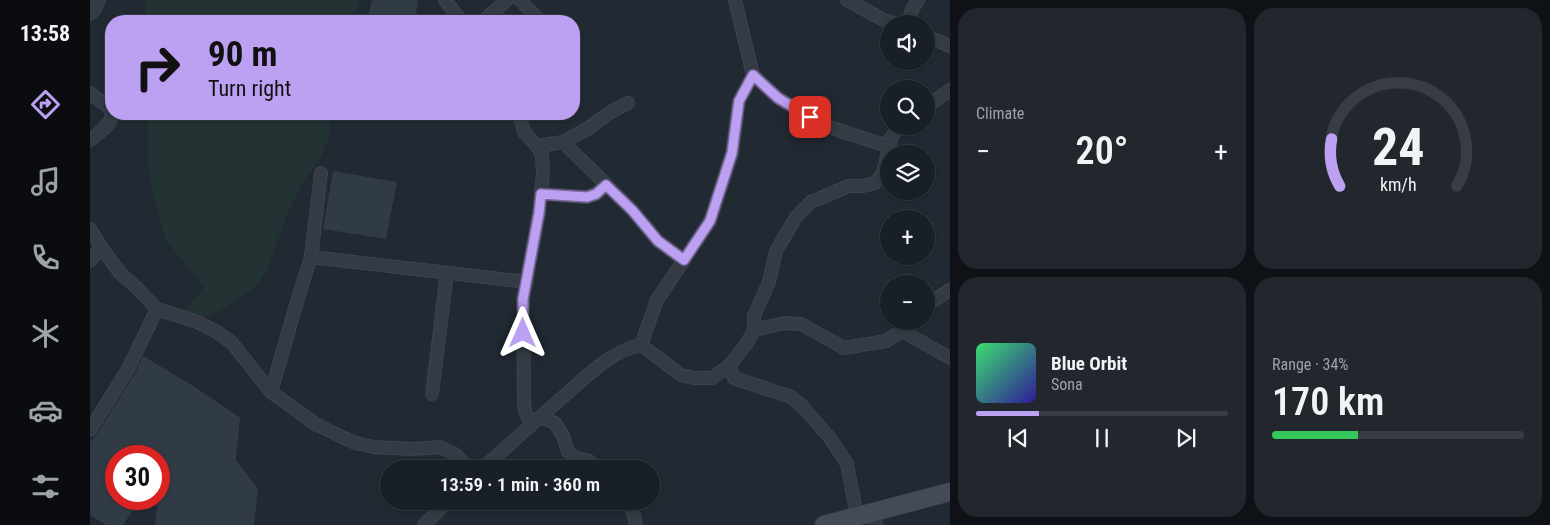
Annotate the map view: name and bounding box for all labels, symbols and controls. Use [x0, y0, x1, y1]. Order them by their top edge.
map controls [880, 15, 935, 330]
button: sound [880, 15, 935, 70]
text: 13:58 [20, 21, 70, 46]
text: 90 m [208, 34, 277, 75]
icon: right [125, 35, 190, 100]
text: Turn right [208, 76, 291, 101]
button: search [880, 80, 935, 135]
icon: directions [28, 87, 63, 122]
pin [789, 96, 831, 138]
icon: arrive [796, 103, 824, 131]
text: Climate [976, 104, 1024, 123]
text: 24 [1372, 117, 1424, 178]
text: 20° [1076, 129, 1128, 173]
text: − [976, 135, 990, 168]
text: + [1214, 135, 1228, 168]
button: layers [880, 145, 935, 200]
icon: music [28, 164, 63, 199]
text: km/h [1380, 174, 1416, 195]
button: + [880, 210, 935, 265]
icon: phone [28, 240, 63, 275]
button: − [880, 275, 935, 330]
position arrow [496, 306, 548, 358]
icon: climate [28, 316, 63, 351]
text: Blue Orbit [1051, 352, 1127, 375]
text: Range · 34% [1272, 355, 1348, 374]
text: Sona [1051, 375, 1083, 394]
text: 170 km [1272, 380, 1384, 424]
icon: car [28, 393, 63, 428]
icon: previous [1004, 424, 1032, 452]
icon: pause [1088, 424, 1116, 452]
icon: next [1172, 424, 1200, 452]
speed limit sign: 30 [105, 445, 170, 510]
icon: filters [28, 469, 63, 504]
text: 13:59 · 1 min · 360 m [440, 473, 600, 496]

